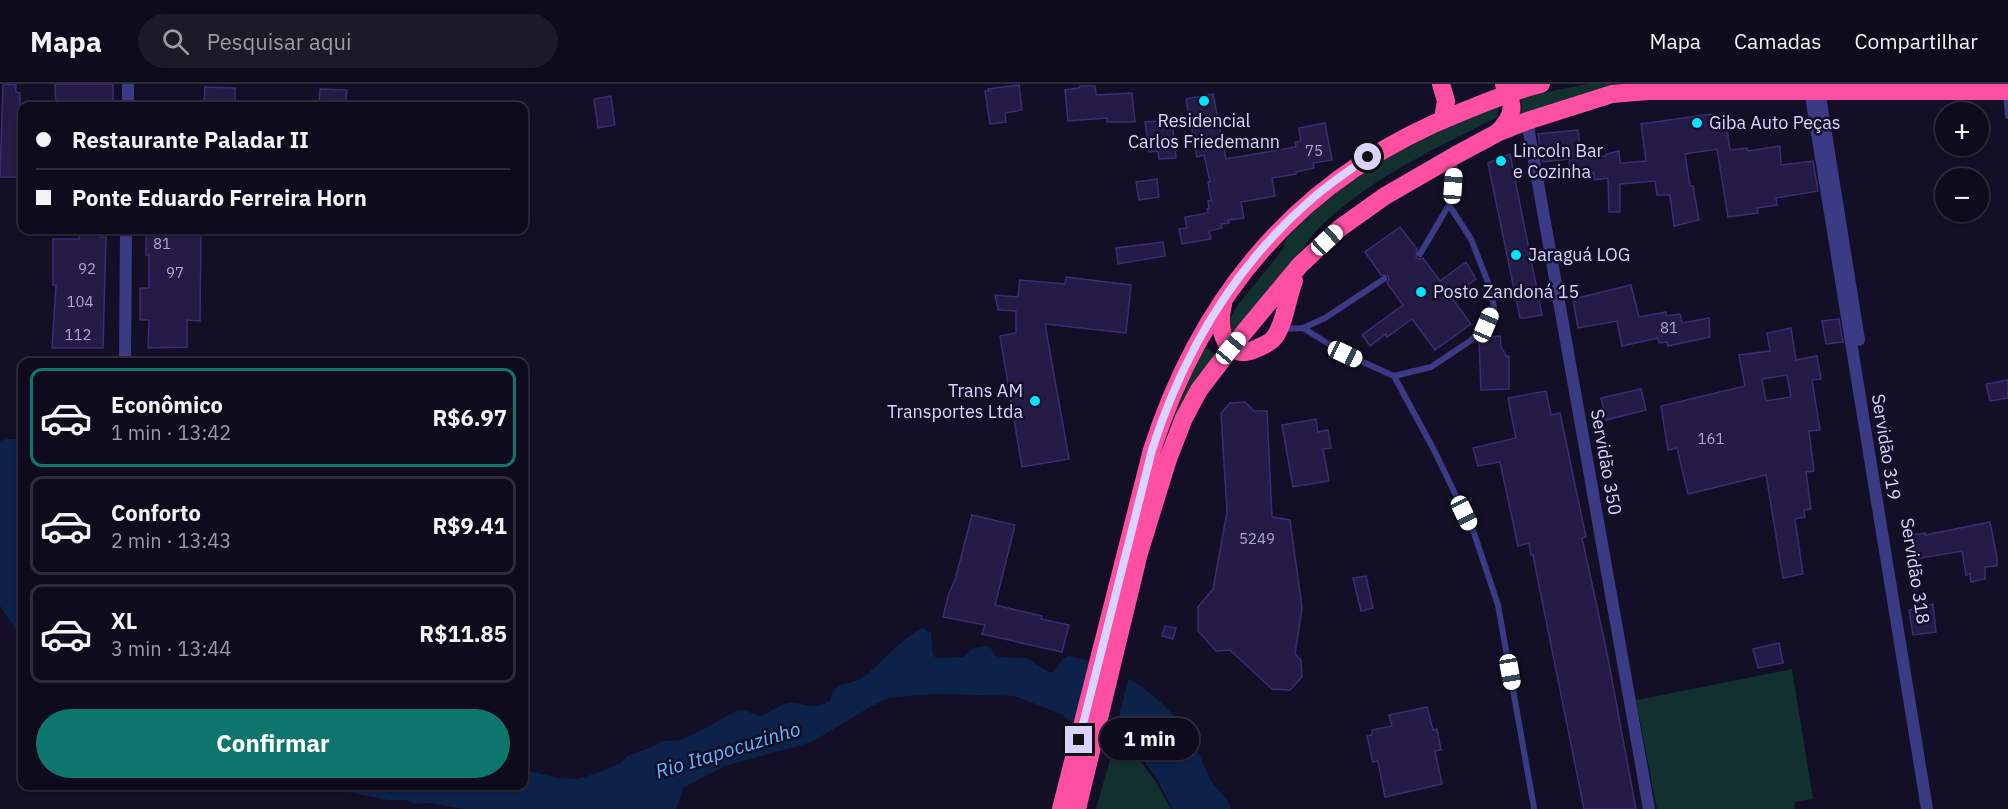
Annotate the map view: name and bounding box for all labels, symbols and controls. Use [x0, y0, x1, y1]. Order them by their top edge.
search box [138, 14, 558, 68]
text: Mapa [30, 23, 102, 60]
icon: search [159, 25, 192, 58]
text: Pesquisar aqui [207, 27, 352, 56]
text: Mapa [1649, 27, 1701, 55]
text: Camadas [1734, 27, 1821, 55]
text: Compartilhar [1854, 27, 1978, 55]
marker: Residencial Carlos Friedemann [1197, 94, 1211, 108]
map controls [1935, 102, 1989, 222]
button: + [1935, 102, 1989, 156]
place label: Residencial Carlos Friedemann [1128, 109, 1280, 153]
place label: Giba Auto Peças [1709, 111, 1841, 134]
marker: Giba Auto Peças [1690, 116, 1704, 130]
text: Restaurante Paladar II [72, 125, 309, 154]
place label: Lincoln Bar e Cozinha [1513, 139, 1604, 183]
house number: 75 [1305, 141, 1323, 160]
route start [1354, 143, 1381, 170]
marker: Lincoln Bar e Cozinha [1494, 154, 1508, 168]
car [1443, 167, 1463, 205]
button: − [1935, 168, 1989, 222]
text: Ponte Eduardo Ferreira Horn [72, 183, 367, 212]
car [1308, 221, 1346, 259]
house number: 81 [153, 234, 171, 253]
place label: Jaraguá LOG [1528, 243, 1630, 266]
marker: Jaraguá LOG [1509, 248, 1523, 262]
house number: 92 [78, 259, 96, 278]
house number: 97 [166, 263, 184, 282]
place label: Posto Zandoná 15 [1433, 280, 1579, 303]
marker: Posto Zandoná 15 [1414, 285, 1428, 299]
house number: 104 [66, 292, 94, 311]
car [1471, 305, 1501, 345]
house number: 81 [1660, 318, 1678, 337]
house number: 112 [64, 325, 92, 344]
car [1213, 328, 1249, 368]
car [1325, 338, 1365, 370]
place label: Trans AM Transportes Ltda [887, 379, 1023, 423]
text: Econômico [111, 390, 223, 419]
icon: car [39, 391, 93, 445]
street label: Servidão 319 [1867, 392, 1906, 502]
marker: Trans AM Transportes Ltda [1028, 394, 1042, 408]
text: R$6.97 [433, 403, 507, 432]
street label: Servidão 350 [1586, 407, 1627, 517]
text: 1 min · 13:42 [111, 419, 231, 446]
house number: 161 [1697, 429, 1725, 448]
car [1448, 493, 1480, 533]
text: Conforto [111, 498, 201, 527]
icon: car [39, 499, 93, 553]
text: R$9.41 [433, 511, 507, 540]
street label: Servidão 318 [1896, 516, 1935, 626]
text: 2 min · 13:43 [111, 527, 231, 554]
house number: 5249 [1239, 529, 1275, 548]
text: XL [111, 606, 137, 635]
icon: car [39, 607, 93, 661]
text: R$11.85 [419, 619, 507, 648]
text: 3 min · 13:44 [111, 635, 231, 662]
car [1498, 653, 1522, 691]
button: Confirmar [36, 709, 510, 778]
water label: Rio Itapocuzinho [652, 715, 804, 784]
callout: 1 min [1100, 719, 1199, 761]
text: 1 min [1123, 725, 1176, 752]
route end [1065, 726, 1092, 753]

